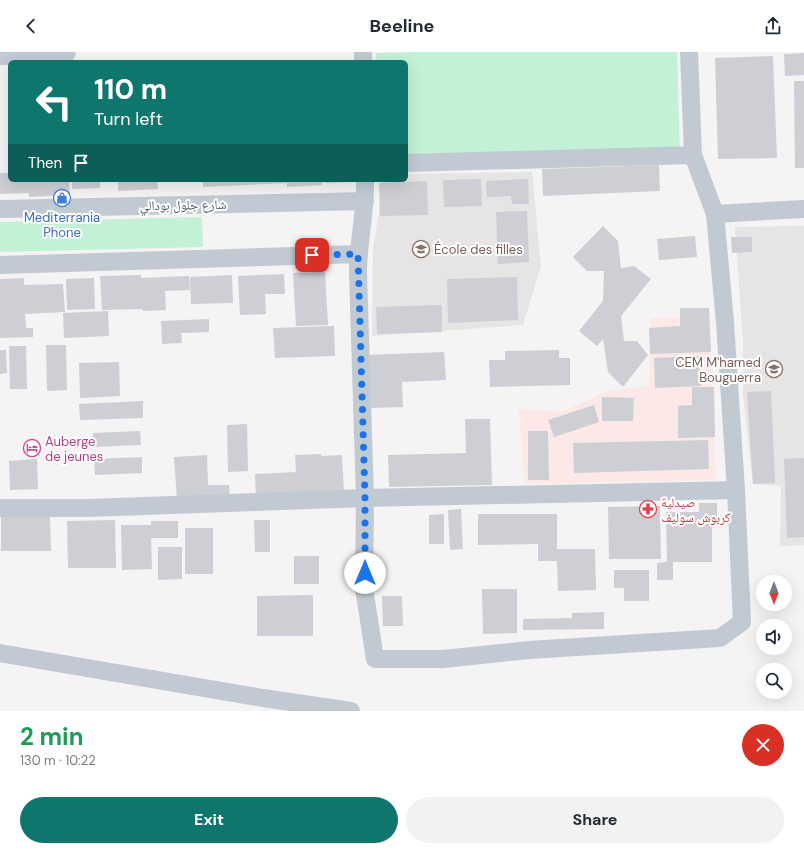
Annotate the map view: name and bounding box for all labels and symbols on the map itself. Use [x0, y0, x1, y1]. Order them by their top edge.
shop icon: Mediterrania Phone [52, 188, 72, 208]
street label: شارع جلول بودالي [139, 196, 227, 217]
place label: Mediterrania Phone [24, 209, 100, 241]
pin [295, 238, 329, 272]
school or university icon: École des filles [411, 239, 431, 259]
place label: École des filles [434, 240, 523, 258]
place label: CEM M'hamed Bouguerra [675, 354, 761, 386]
school or university icon: CEM M'hamed Bouguerra [764, 359, 784, 379]
place label: Auberge de jeunes [45, 433, 103, 465]
hotel icon: Auberge de jeunes [22, 438, 42, 458]
place label: صيدلية كربوش سوليف [661, 494, 731, 526]
pharmacy icon: صيدلية كربوش سوليف [638, 499, 658, 519]
position arrow [344, 552, 386, 594]
north arrow [756, 575, 792, 611]

